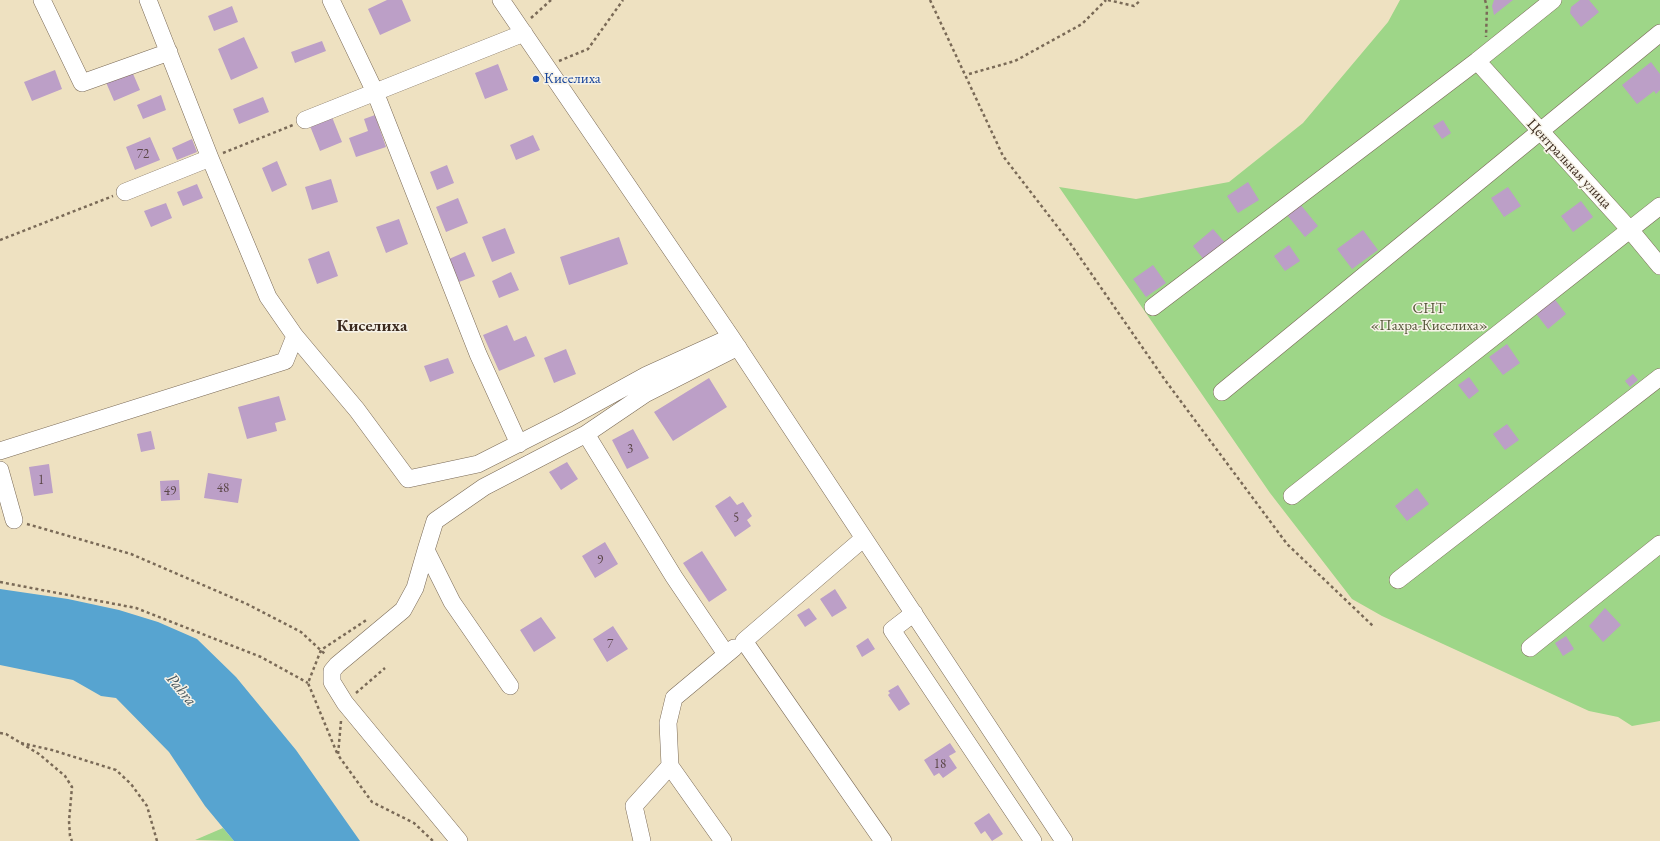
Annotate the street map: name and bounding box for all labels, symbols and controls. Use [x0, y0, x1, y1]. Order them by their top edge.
place label: Киселиха [544, 70, 601, 88]
marker: Киселиха [531, 74, 541, 84]
street label: Центральная улица [1523, 115, 1615, 213]
house number: 72 [137, 146, 149, 162]
park label: СНТ «Пахра-Киселиха» [1370, 300, 1488, 335]
district label: Киселиха [337, 316, 407, 336]
house number: 3 [627, 441, 633, 457]
house number: 1 [38, 472, 44, 488]
house number: 48 [217, 480, 229, 496]
house number: 49 [164, 483, 176, 499]
house number: 5 [733, 510, 739, 526]
house number: 9 [597, 552, 603, 568]
house number: 7 [607, 636, 613, 652]
water label: Pahra [162, 670, 200, 710]
house number: 18 [934, 756, 946, 772]

